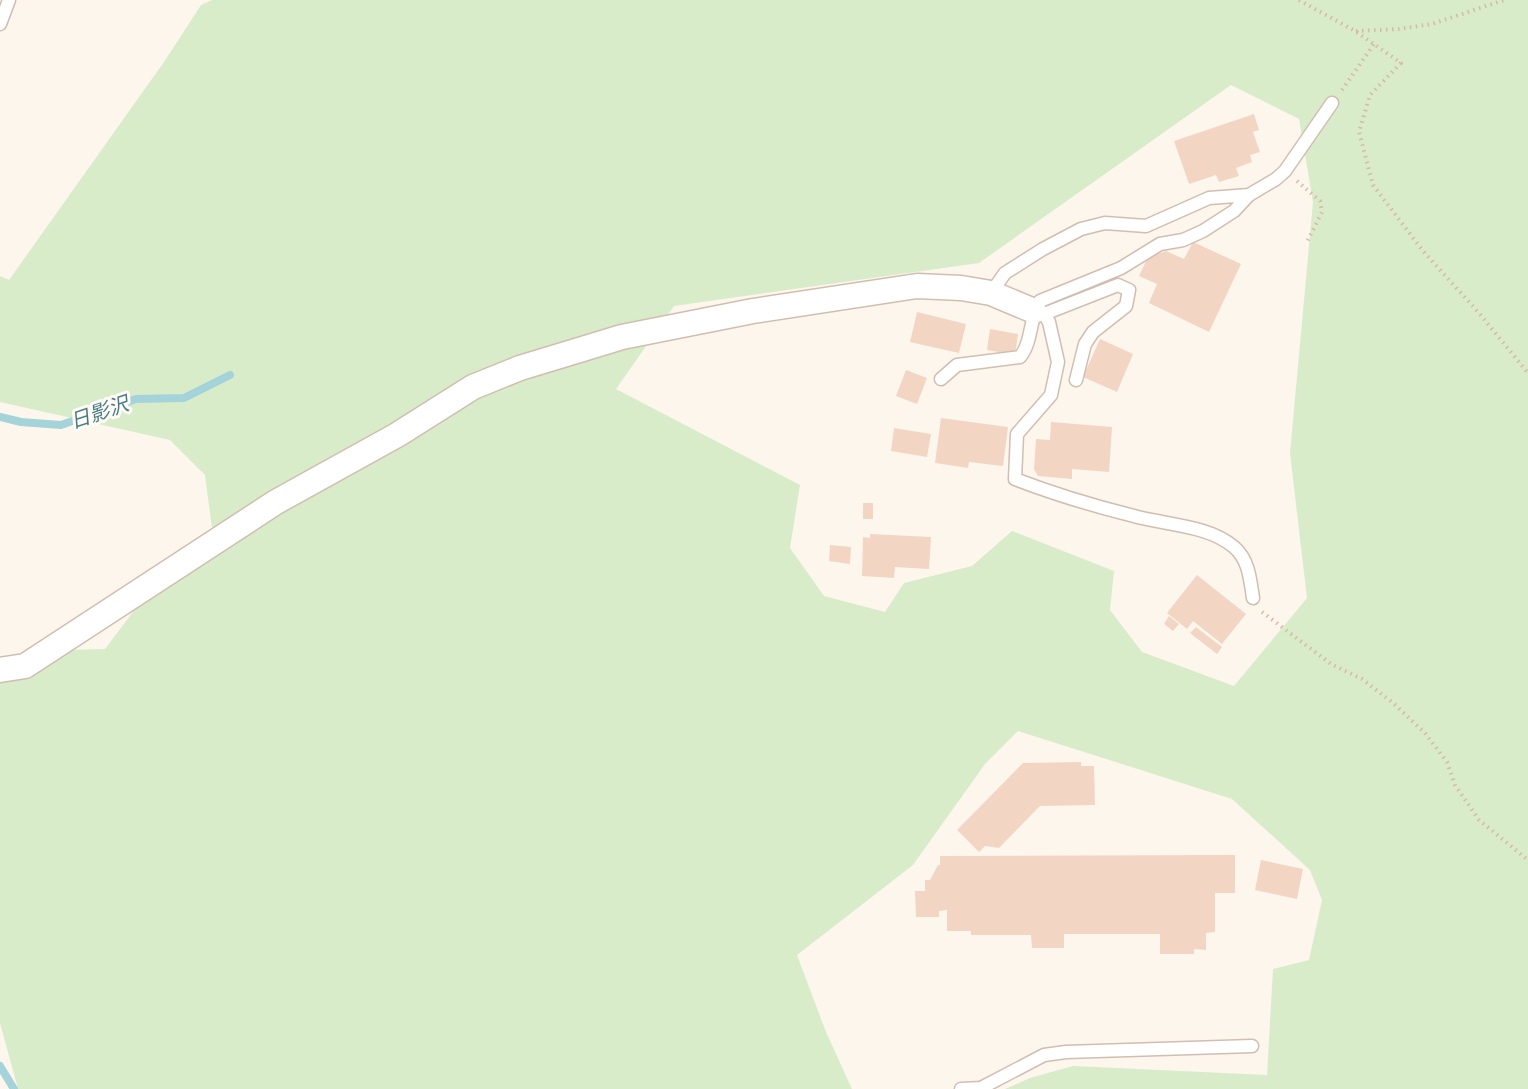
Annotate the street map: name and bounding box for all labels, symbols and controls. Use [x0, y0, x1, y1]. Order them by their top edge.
water label: 日影沢 [66, 388, 135, 435]

